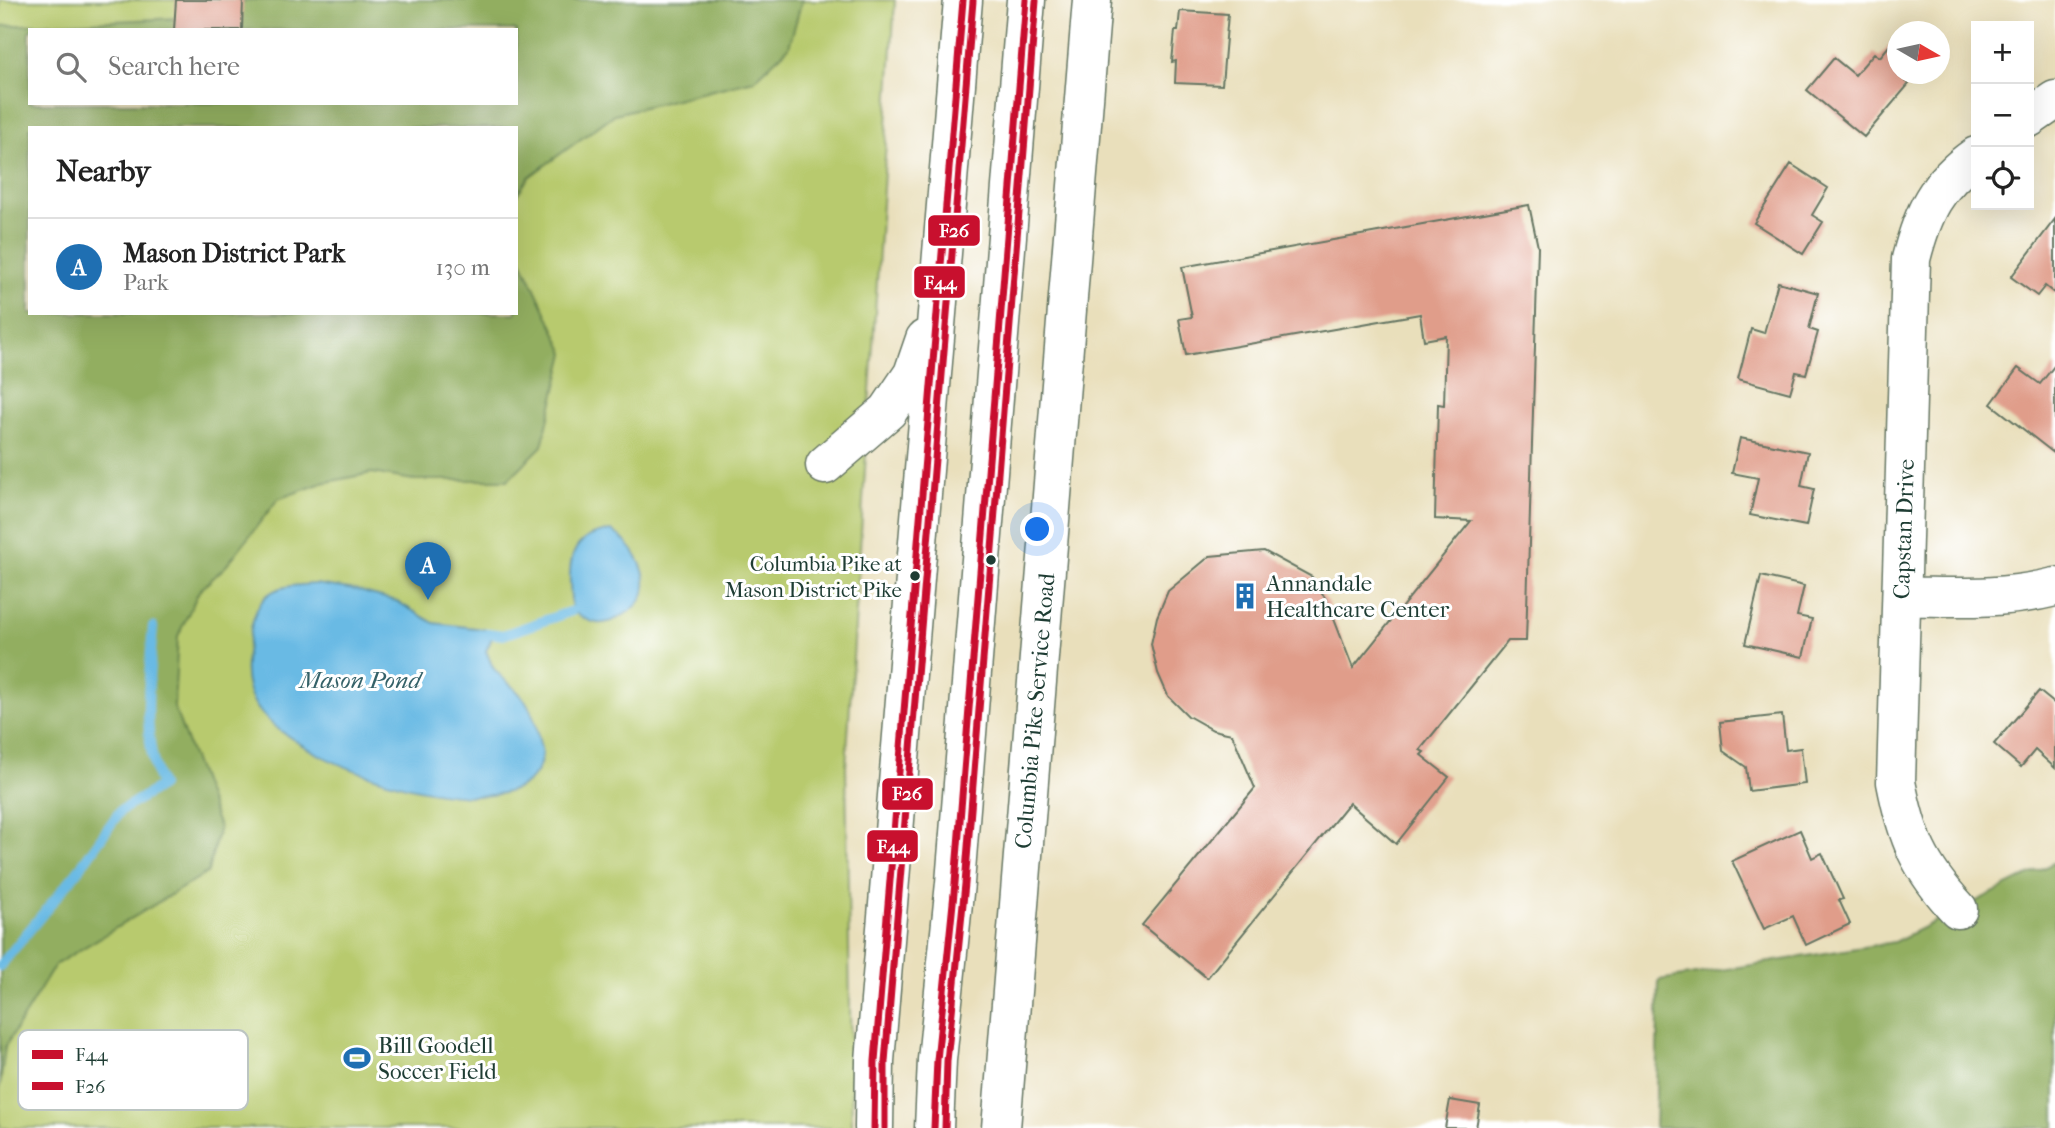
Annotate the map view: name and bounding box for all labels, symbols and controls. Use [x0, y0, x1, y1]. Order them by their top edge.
north arrow [1887, 21, 1950, 84]
map controls [1971, 21, 2034, 210]
button: + [1971, 21, 2034, 84]
search box [28, 28, 518, 105]
icon: search [52, 48, 90, 86]
text: Search here [108, 51, 240, 82]
button: − [1971, 84, 2034, 147]
button: locate [1971, 147, 2034, 210]
text: Nearby [56, 154, 151, 189]
line badge: F26 [927, 214, 981, 247]
text: F26 [938, 220, 970, 242]
text: Mason District Park [123, 238, 345, 269]
text: A [72, 254, 86, 281]
text: 130 m [436, 254, 490, 281]
line badge: F44 [913, 265, 966, 299]
text: Park [123, 269, 169, 296]
text: F44 [923, 272, 957, 294]
street label: Capstan Drive [1888, 458, 1920, 600]
your location [1020, 512, 1054, 546]
pin: A [405, 542, 451, 600]
place label: Columbia Pike at Mason District Pike [725, 552, 902, 602]
unlabelled marker [984, 553, 998, 567]
marker: Columbia Pike at Mason District Pike [908, 569, 922, 583]
place label: Annandale Healthcare Center [1265, 570, 1450, 623]
street label: Columbia Pike Service Road [1009, 571, 1061, 850]
building icon: Annandale Healthcare Center [1230, 581, 1260, 611]
water label: Mason Pond [297, 666, 423, 694]
line badge: F26 [881, 777, 934, 811]
text: F26 [891, 783, 923, 805]
line badge: F44 [866, 829, 919, 863]
text: F44 [876, 836, 910, 858]
legend [18, 1030, 248, 1110]
place label: Bill Goodell Soccer Field [378, 1032, 497, 1085]
sports icon: Bill Goodell Soccer Field [342, 1043, 372, 1073]
text: F44 [75, 1044, 109, 1066]
text: F26 [75, 1076, 106, 1098]

